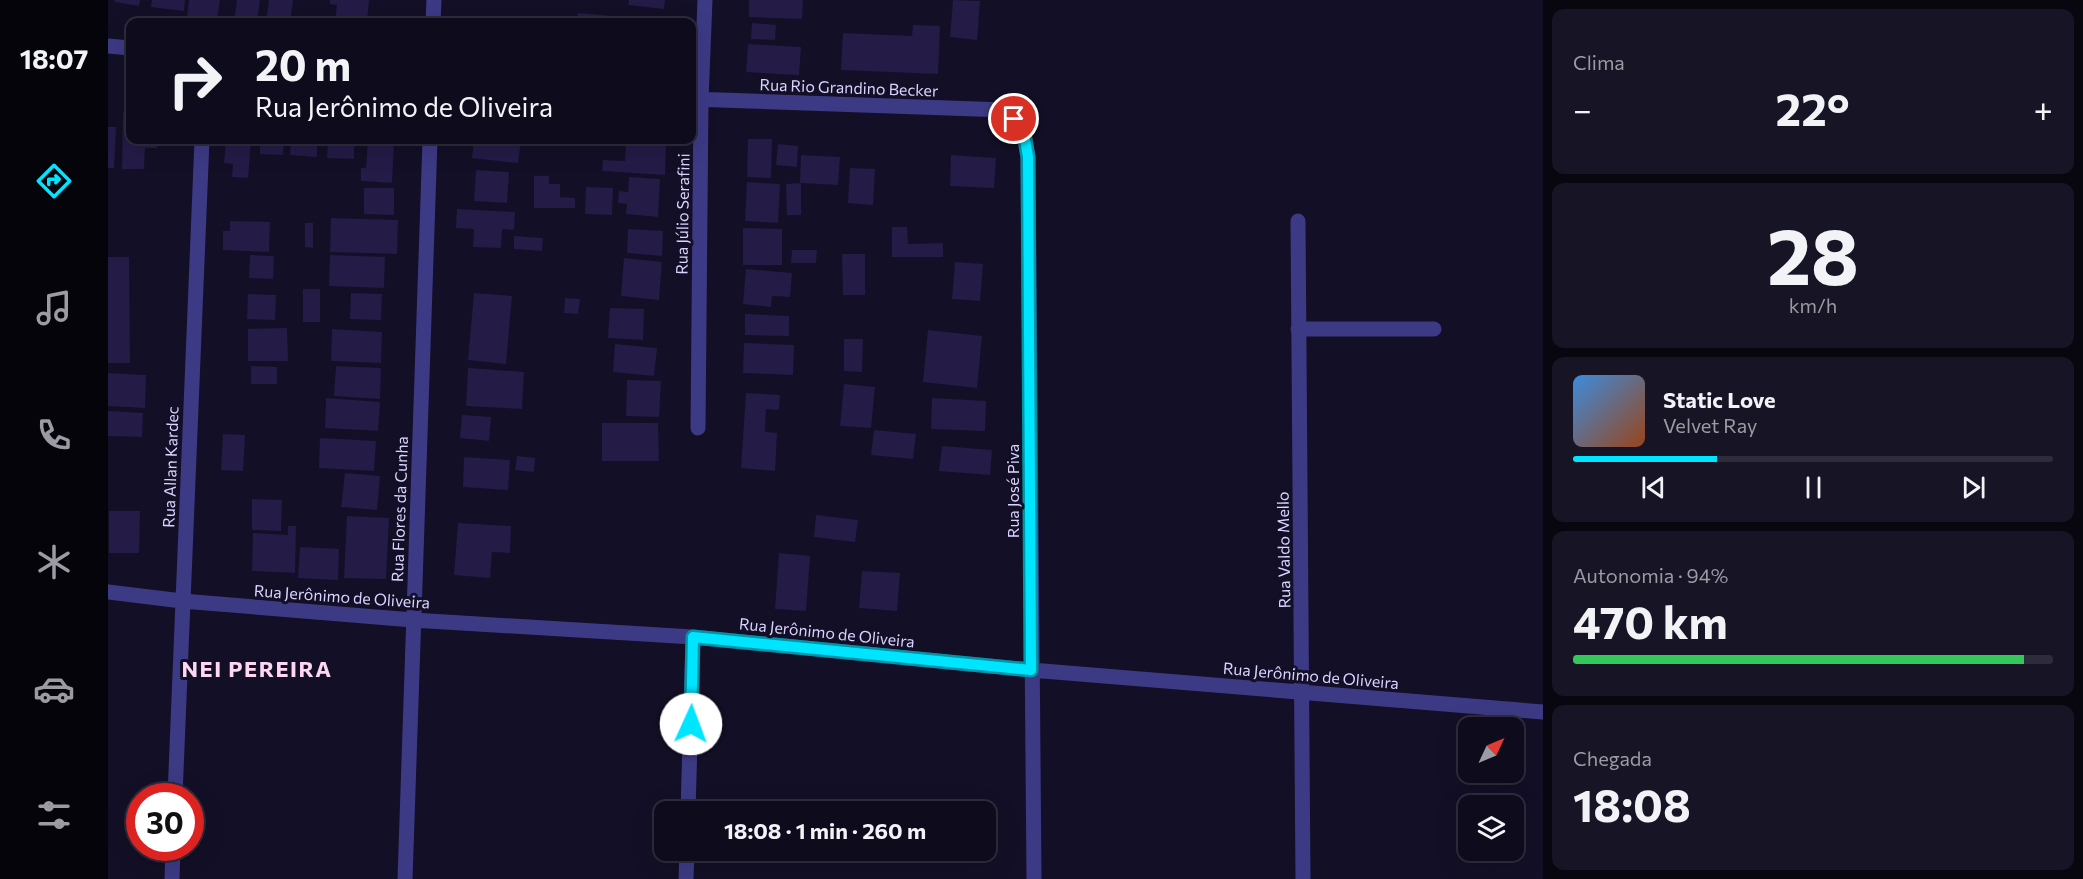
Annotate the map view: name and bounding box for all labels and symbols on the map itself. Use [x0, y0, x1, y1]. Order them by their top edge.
street label: Rua Rio Grandino Becker [759, 74, 939, 100]
pin [988, 93, 1039, 144]
street label: Rua Júlio Serafini [671, 153, 693, 275]
street label: Rua Allan Kardec [158, 406, 182, 528]
street label: Rua Flores da Cunha [387, 436, 411, 582]
street label: Rua José Piva [1003, 444, 1022, 538]
street label: Rua Valdo Mello [1272, 491, 1294, 609]
street label: Rua Jerônimo de Oliveira [253, 580, 431, 612]
street label: Rua Jerônimo de Oliveira [738, 613, 916, 651]
district label: NEI PEREIRA [182, 655, 332, 682]
street label: Rua Jerônimo de Oliveira [1222, 658, 1400, 692]
position arrow [659, 692, 723, 756]
north arrow [1458, 717, 1524, 783]
speed limit sign: 30 [126, 783, 204, 861]

